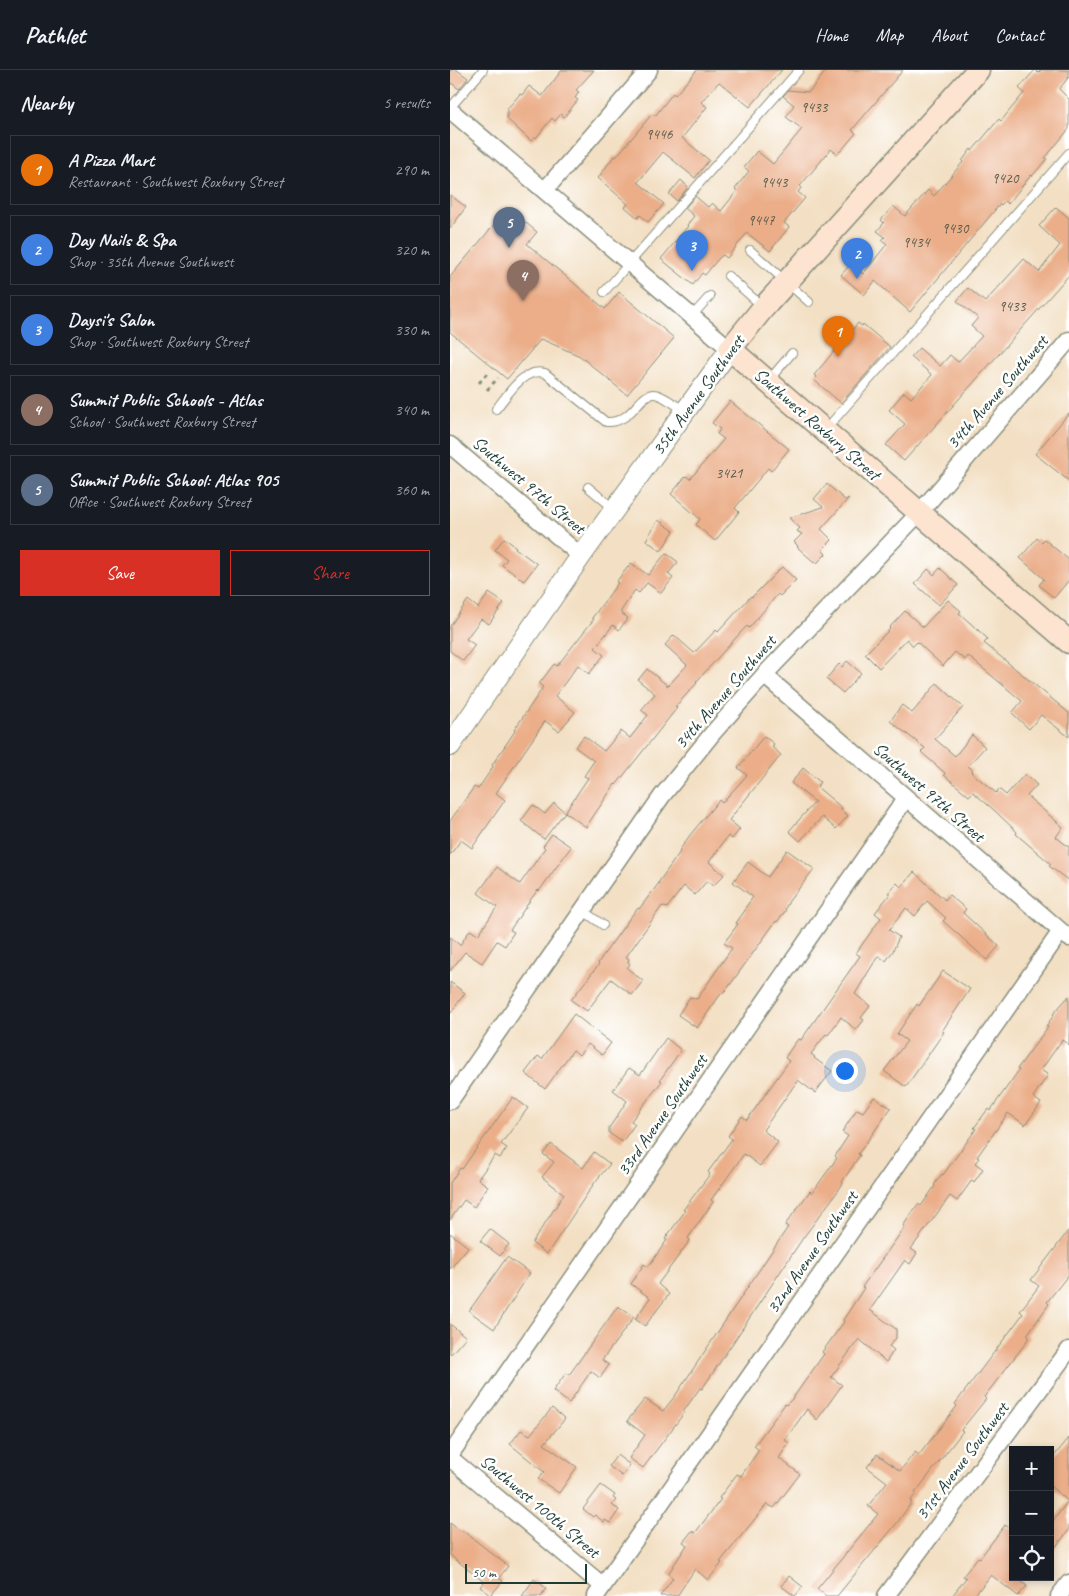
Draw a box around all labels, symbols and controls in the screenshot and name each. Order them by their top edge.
text: Pathlet [25,20,85,50]
text: Home [815,24,848,46]
text: Map [876,24,903,46]
text: About [931,24,967,46]
text: Contact [995,24,1044,46]
text: Nearby [20,90,73,116]
text: 5 results [383,93,430,113]
house number: 9433 [800,98,829,117]
house number: 9446 [645,125,674,144]
text: A Pizza Mart [68,148,154,172]
text: 1 [33,160,41,180]
text: 290 m [395,160,429,180]
house number: 9420 [991,169,1020,188]
text: Restaurant · Southwest Roxbury Street [68,172,283,192]
house number: 9443 [760,173,789,192]
pin: 5 [493,207,525,248]
house number: 9447 [747,211,776,230]
house number: 9430 [941,219,970,238]
text: Day Nails & Spa [68,228,176,252]
pin: 3 [676,230,708,271]
house number: 9434 [902,233,931,252]
pin: 2 [841,238,873,279]
text: 2 [33,240,41,260]
text: 320 m [395,240,429,260]
text: Shop · 35th Avenue Southwest [68,252,233,272]
pin: 4 [507,260,539,301]
house number: 9433 [998,297,1027,316]
text: Daysi's Salon [68,308,154,332]
pin: 1 [822,316,854,357]
text: 3 [33,320,41,340]
text: 330 m [395,320,429,340]
street label: 35th Avenue Southwest [647,329,750,459]
street label: 34th Avenue Southwest [942,329,1054,453]
text: Shop · Southwest Roxbury Street [68,332,248,352]
street label: Southwest Roxbury Street [749,363,887,487]
text: Summit Public Schools - Atlas [68,388,262,412]
text: 4 [33,400,41,420]
text: 340 m [395,400,429,420]
text: School · Southwest Roxbury Street [68,412,255,432]
street label: Southwest 97th Street [468,431,592,540]
house number: 3421 [715,464,744,483]
text: Summit Public School: Atlas 905 [68,468,279,492]
text: 5 [34,480,40,500]
text: 360 m [395,480,429,500]
text: Office · Southwest Roxbury Street [68,492,250,512]
button: Save [20,550,220,596]
button: Share [230,550,430,596]
street label: 34th Avenue Southwest [670,629,782,753]
street label: Southwest 97th Street [869,737,991,848]
street label: 33rd Avenue Southwest [612,1048,713,1180]
your location [832,1058,858,1084]
street label: 32nd Avenue Southwest [762,1185,864,1317]
street label: 31st Avenue Southwest [911,1396,1015,1524]
map controls [1009,1446,1054,1581]
button: + [1009,1446,1054,1491]
street label: Southwest 100th Street [476,1450,606,1564]
button: − [1009,1491,1054,1536]
button: locate [1009,1536,1054,1581]
scale bar [465,1561,588,1584]
text: 50 m [472,1564,496,1581]

